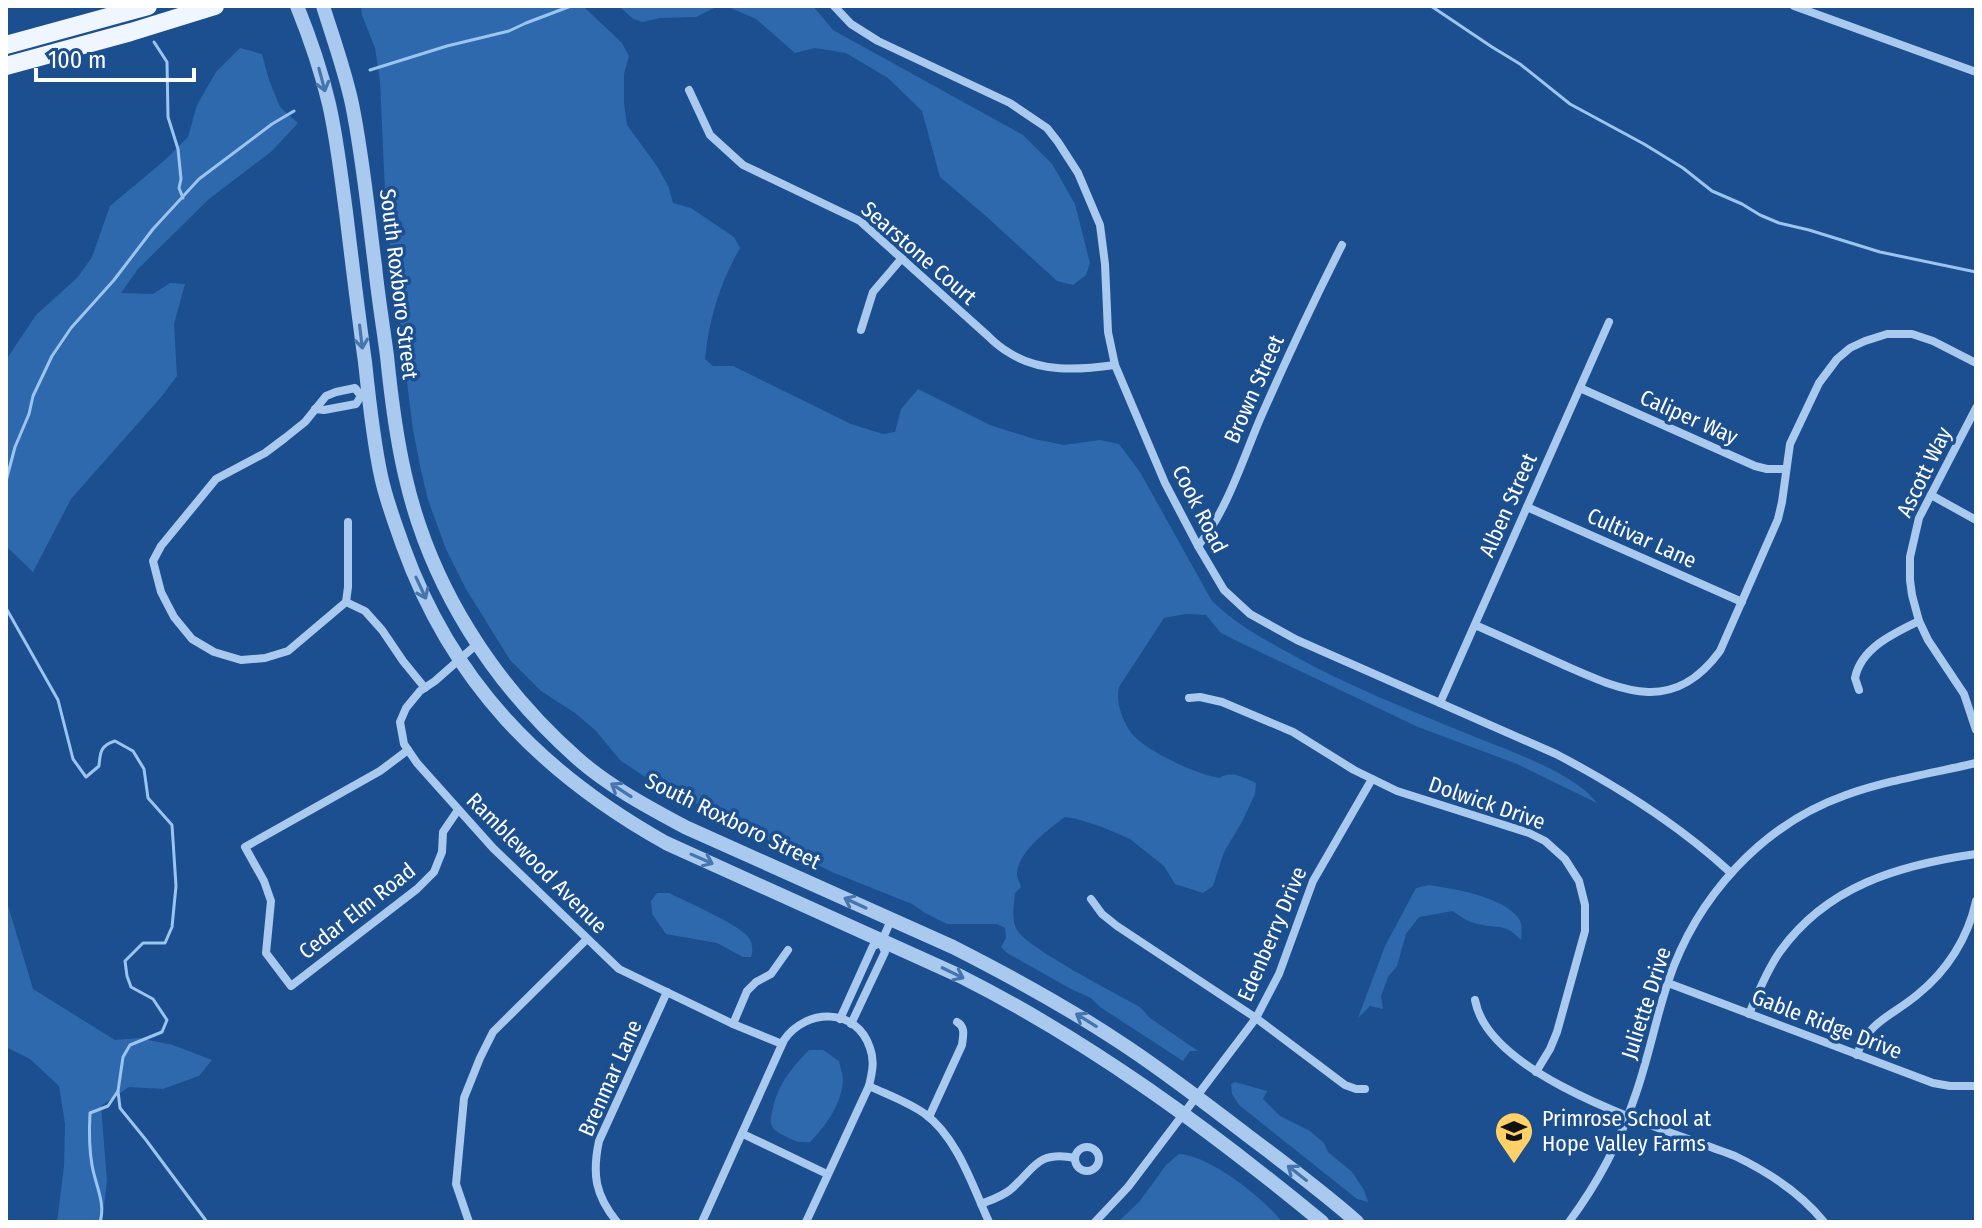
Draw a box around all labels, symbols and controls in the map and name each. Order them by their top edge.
scale bar [36,32,194,82]
text: 100 m [48,46,106,74]
one-way arrow [316,66,331,92]
street label: South Roxboro Street [374,187,424,382]
street label: Searstone Court [856,196,983,311]
one-way arrow [354,323,369,349]
street label: Brown Street [1218,330,1290,447]
street label: Caliper Way [1636,383,1742,451]
street label: Ascott Way [1891,422,1958,522]
street label: Alben Street [1473,448,1543,561]
street label: Cook Road [1166,461,1234,557]
street label: Cultivar Lane [1583,502,1701,574]
one-way arrow [414,576,429,600]
street label: South Roxboro Street [641,767,826,876]
street label: Dolwick Drive [1425,770,1549,836]
one-way arrow [610,781,633,797]
street label: Ramblewood Avenue [461,787,613,939]
one-way arrow [690,852,714,867]
street label: Cedar Elm Road [293,857,421,965]
street label: Edenberry Drive [1232,863,1312,1005]
one-way arrow [843,895,867,910]
street label: Juliette Drive [1615,943,1677,1063]
one-way arrow [941,966,965,981]
street label: Gable Ridge Drive [1748,983,1906,1065]
one-way arrow [1075,1012,1098,1028]
street label: Brenmar Lane [572,1015,648,1141]
place label: Primrose School at Hope Valley Farms [1542,1105,1712,1157]
school or university icon: Primrose School at Hope Valley Farms [1493,1110,1535,1165]
one-way arrow [1287,1164,1308,1181]

